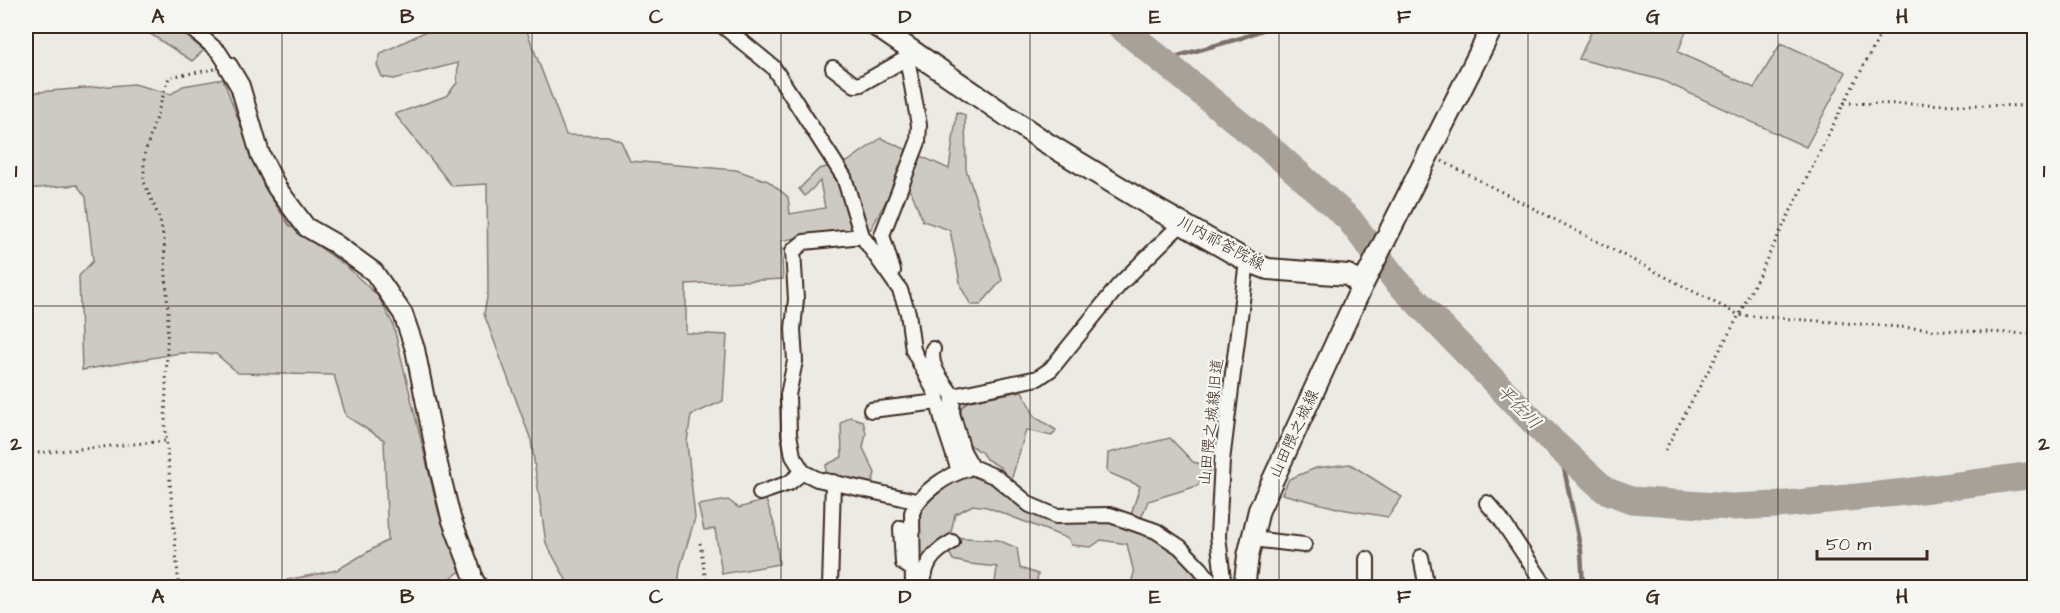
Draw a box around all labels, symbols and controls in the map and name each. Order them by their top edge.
text: A [152,3,165,31]
text: B [400,3,415,31]
text: C [649,3,664,31]
text: D [899,3,912,31]
text: E [1149,3,1161,31]
text: F [1397,3,1412,31]
text: G [1646,3,1660,31]
text: H [1896,3,1908,31]
text: 1 [15,157,18,185]
text: 1 [2043,157,2046,185]
street label: 川内祁答院線 [1173,211,1269,275]
street label: 山田隈之城線旧道 [1193,357,1229,487]
water label: 平佐川 [1491,379,1547,435]
street label: 山田隈之城線 [1264,386,1324,482]
text: 2 [9,430,22,458]
text: 2 [2037,430,2050,458]
scale bar [1817,523,1926,561]
text: 50 m [1826,532,1871,557]
text: A [152,583,165,611]
text: B [400,583,415,611]
text: C [649,583,664,611]
text: D [899,583,912,611]
text: E [1149,583,1161,611]
text: F [1397,583,1412,611]
text: G [1646,583,1660,611]
text: H [1896,583,1908,611]

